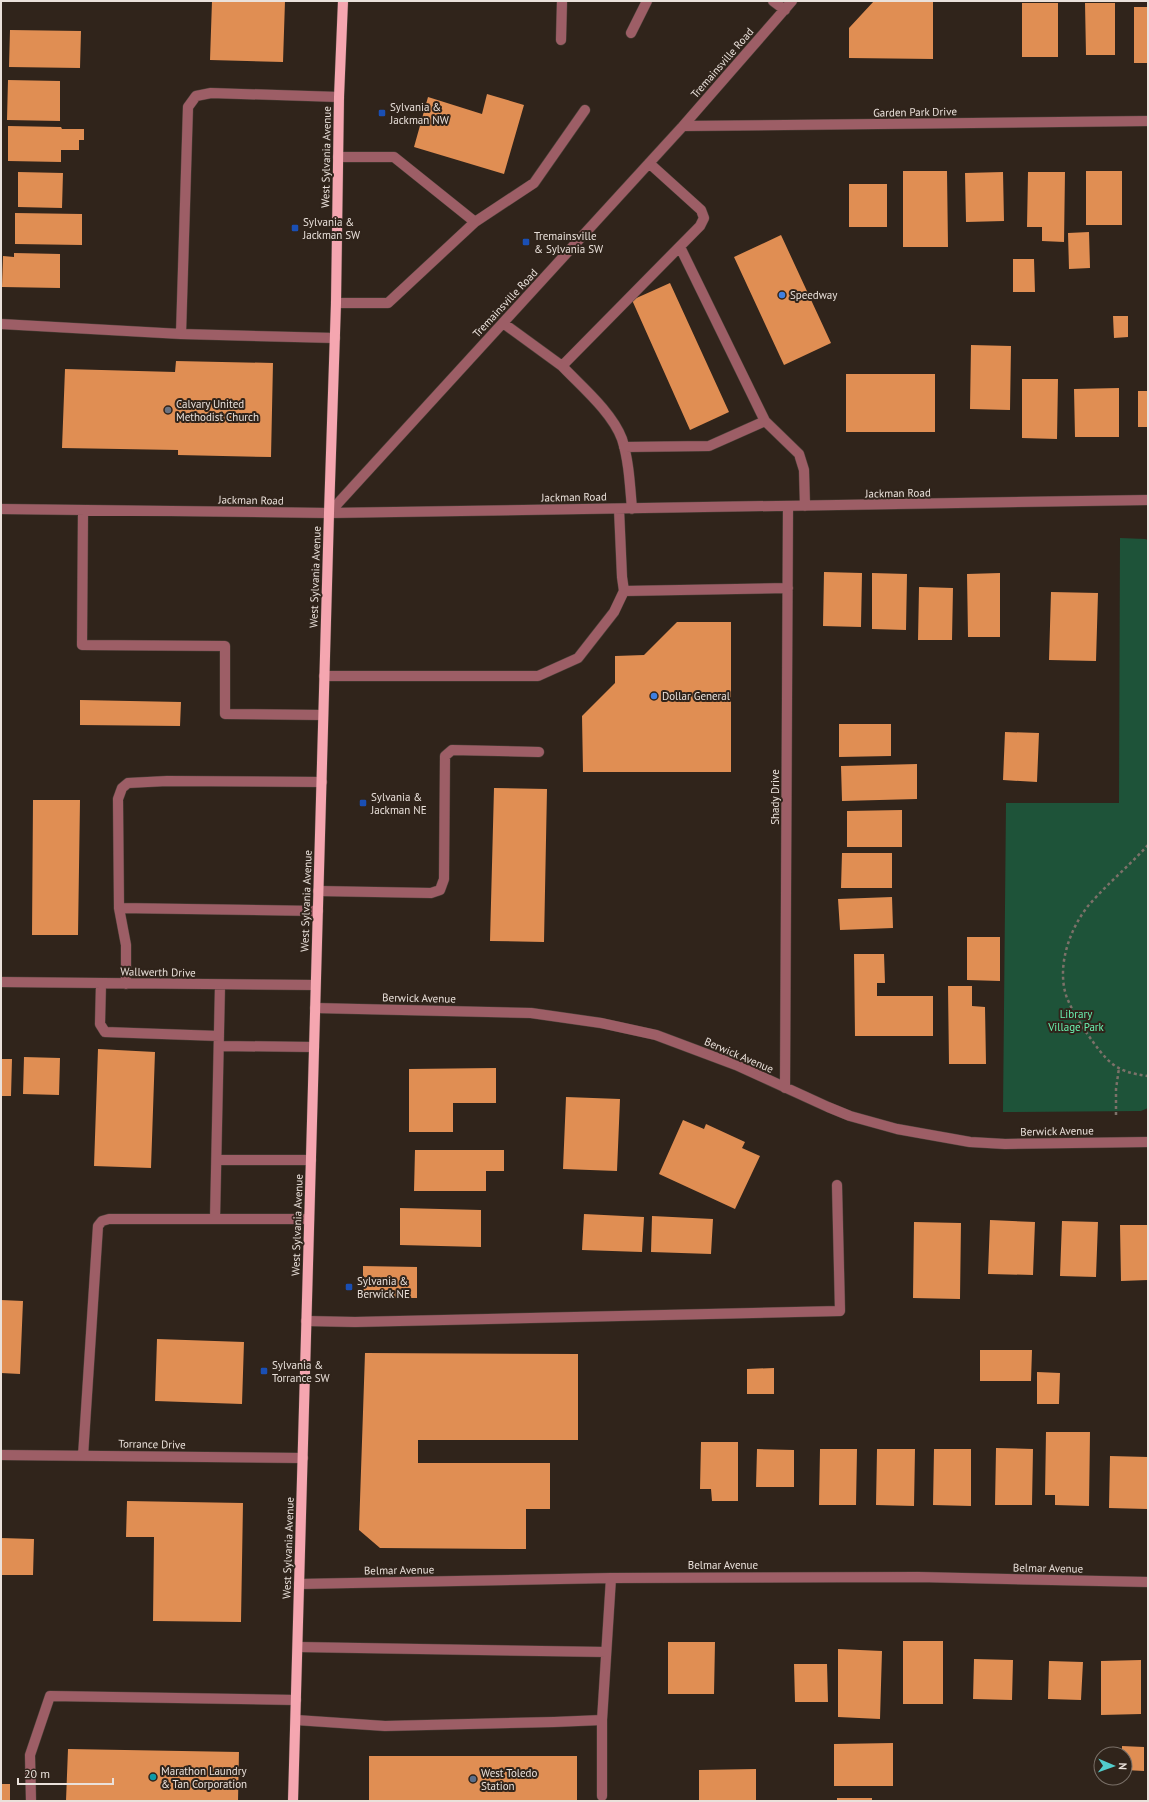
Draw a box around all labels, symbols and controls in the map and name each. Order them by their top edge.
street label: Tremainsville Road [688,25,756,101]
place label: Sylvania & Jackman NW [389,100,450,127]
street label: Garden Park Drive [873,104,957,120]
street label: West Sylvania Avenue [318,106,334,208]
marker: Sylvania & Jackman NW [377,108,387,118]
place label: Sylvania & Jackman SW [302,215,361,242]
marker: Sylvania & Jackman SW [290,223,300,233]
place label: Tremainsville & Sylvania SW [534,229,604,256]
marker: Tremainsville & Sylvania SW [521,237,531,247]
street label: Tremainsville Road [470,266,540,340]
place label: Speedway [790,288,838,302]
marker: Speedway [777,290,787,300]
place label: Calvary United Methodist Church [176,397,259,424]
marker: Calvary United Methodist Church [163,405,173,415]
street label: Jackman Road [864,485,931,501]
street label: Jackman Road [540,489,607,505]
street label: Jackman Road [217,492,284,508]
street label: West Sylvania Avenue [306,525,324,628]
place label: Dollar General [662,689,731,703]
marker: Dollar General [649,691,659,701]
street label: Shady Drive [768,769,782,825]
place label: Sylvania & Jackman NE [370,790,427,817]
marker: Sylvania & Jackman NE [358,798,368,808]
street label: West Sylvania Avenue [297,849,315,952]
street label: Wallwerth Drive [120,964,196,980]
street label: Berwick Avenue [382,990,456,1006]
park label: Library Village Park [1047,1007,1105,1034]
street label: Berwick Avenue [702,1034,776,1076]
street label: Berwick Avenue [1020,1123,1094,1139]
street label: West Sylvania Avenue [288,1173,306,1276]
place label: Sylvania & Berwick NE [357,1274,410,1301]
marker: Sylvania & Berwick NE [344,1282,354,1292]
place label: Sylvania & Torrance SW [272,1358,331,1385]
marker: Sylvania & Torrance SW [259,1366,269,1376]
street label: Torrance Drive [118,1436,186,1452]
street label: West Sylvania Avenue [279,1496,297,1599]
street label: Belmar Avenue [688,1558,759,1572]
street label: Belmar Avenue [1013,1560,1084,1576]
street label: Belmar Avenue [364,1562,435,1578]
north arrow [1093,1746,1133,1786]
scale bar [18,1760,113,1786]
text: N [1116,1762,1130,1770]
place label: Marathon Laundry & Tan Corporation [161,1764,247,1791]
text: 20 m [24,1766,50,1781]
place label: West Toledo Station [481,1766,538,1793]
marker: Marathon Laundry & Tan Corporation [148,1772,158,1782]
marker: West Toledo Station [468,1774,478,1784]

